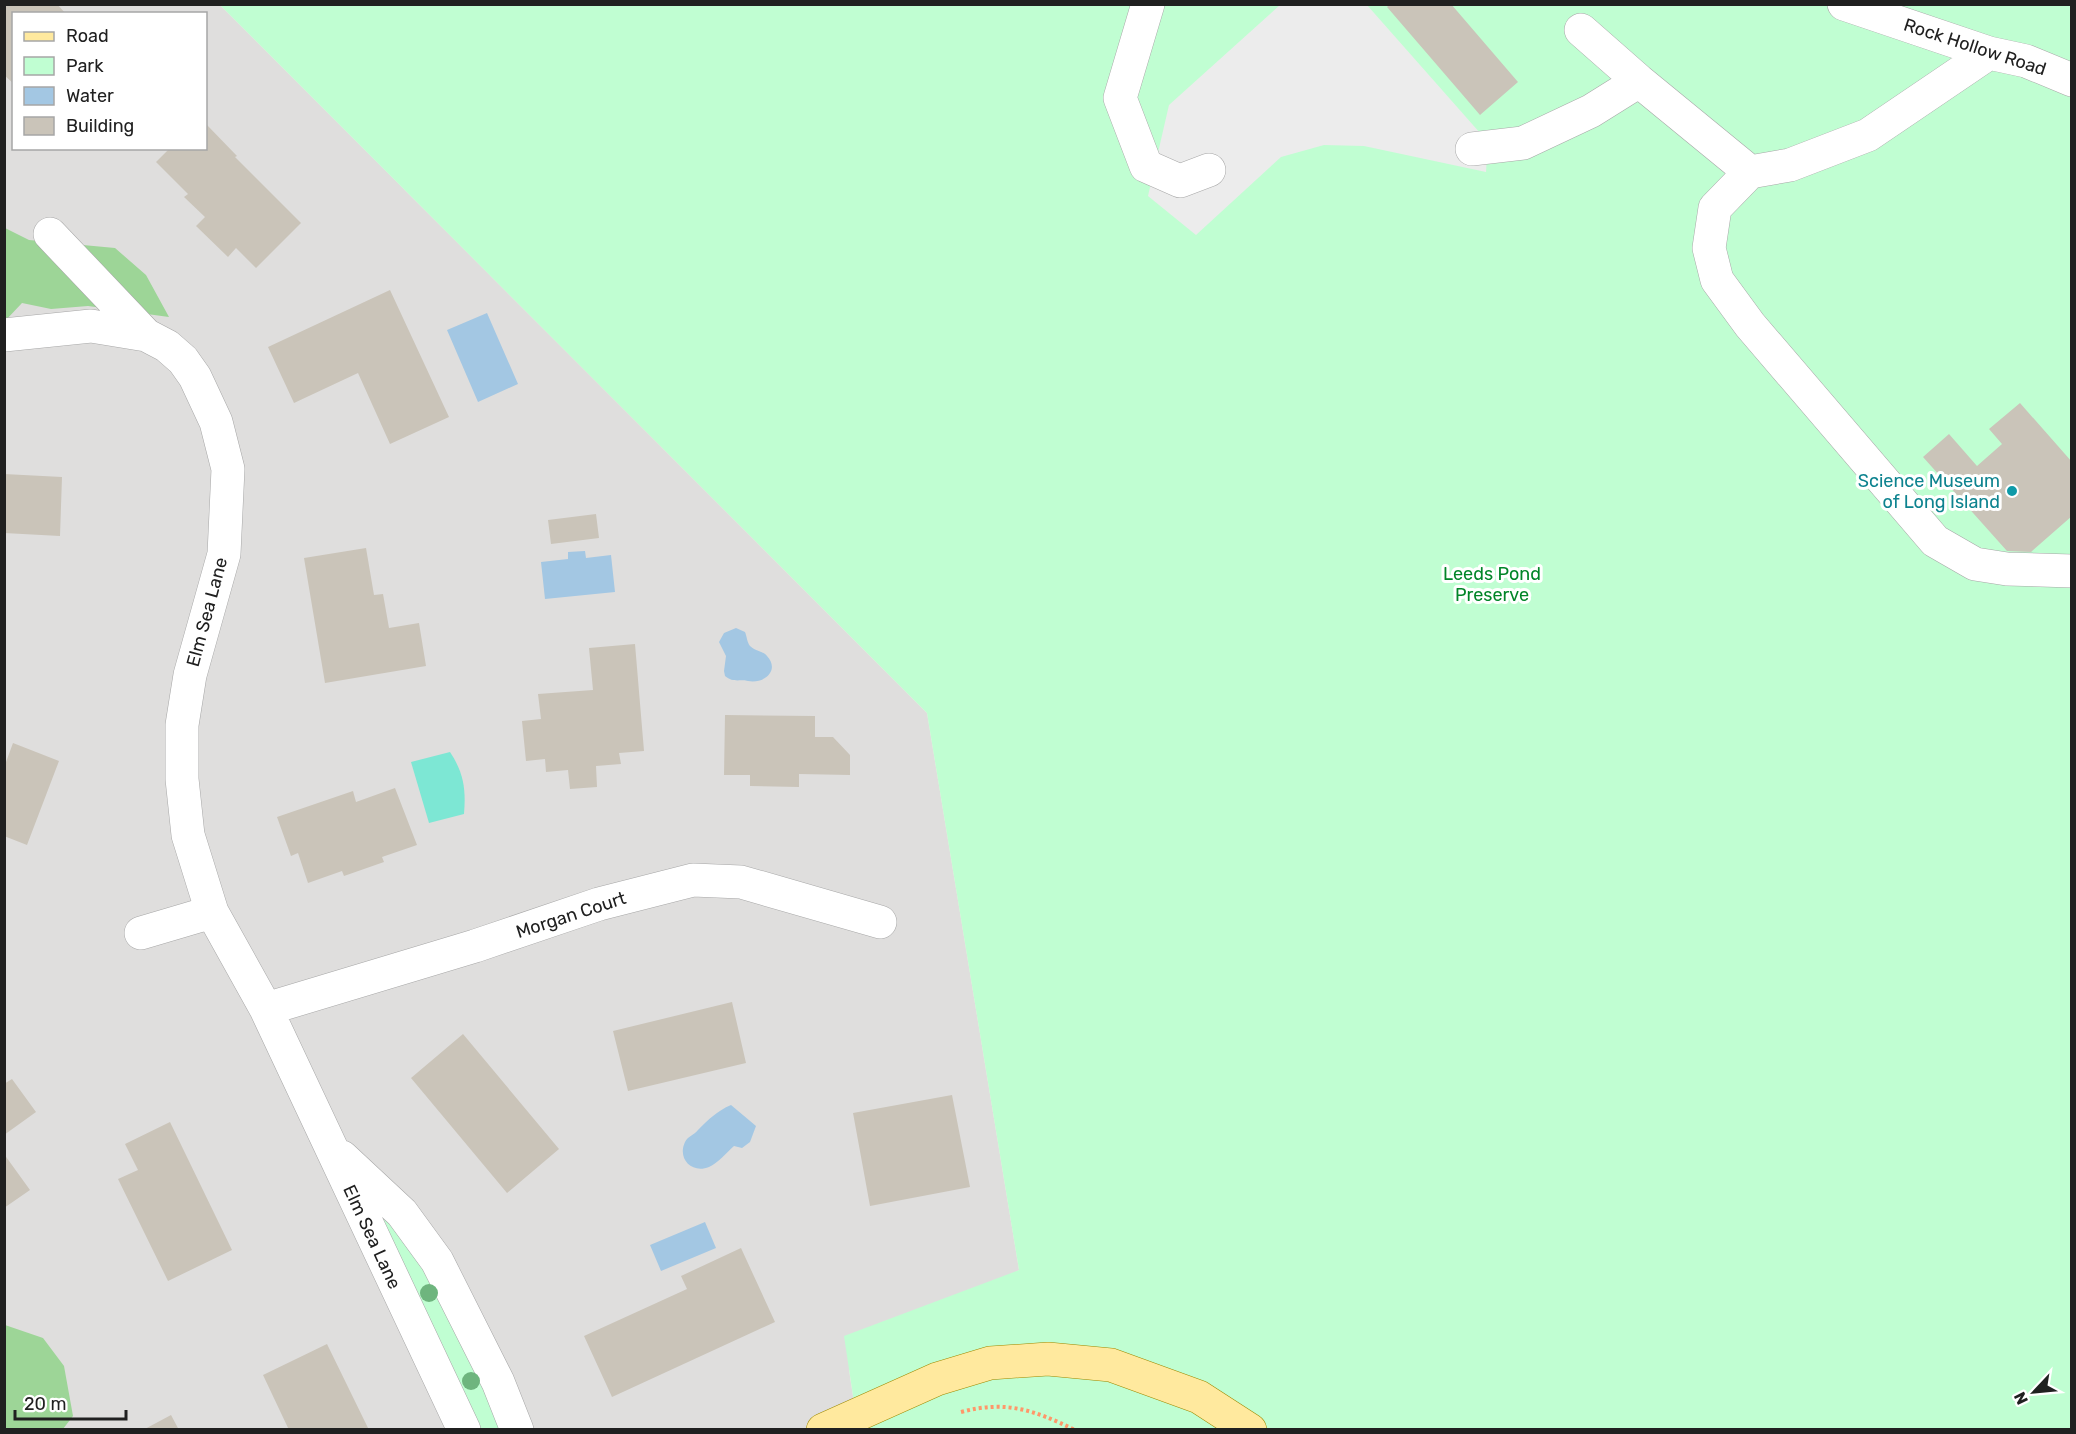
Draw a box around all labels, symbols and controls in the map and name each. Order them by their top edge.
legend [12,12,207,150]
street label: Rock Hollow Road [1901,14,2049,80]
text: Road [66,25,109,47]
text: Park [66,55,104,77]
text: Water [66,85,114,107]
text: Building [66,115,134,137]
place label: Science Museum of Long Island [1858,470,2000,513]
marker: Science Museum of Long Island [2005,484,2019,498]
street label: Elm Sea Lane [182,555,232,669]
park label: Leeds Pond Preserve [1443,563,1541,606]
street label: Morgan Court [513,887,629,943]
street label: Elm Sea Lane [338,1181,406,1293]
north arrow [2004,1362,2064,1422]
scale bar [15,1383,126,1421]
text: N [2010,1389,2032,1408]
text: 20 m [24,1393,66,1415]

